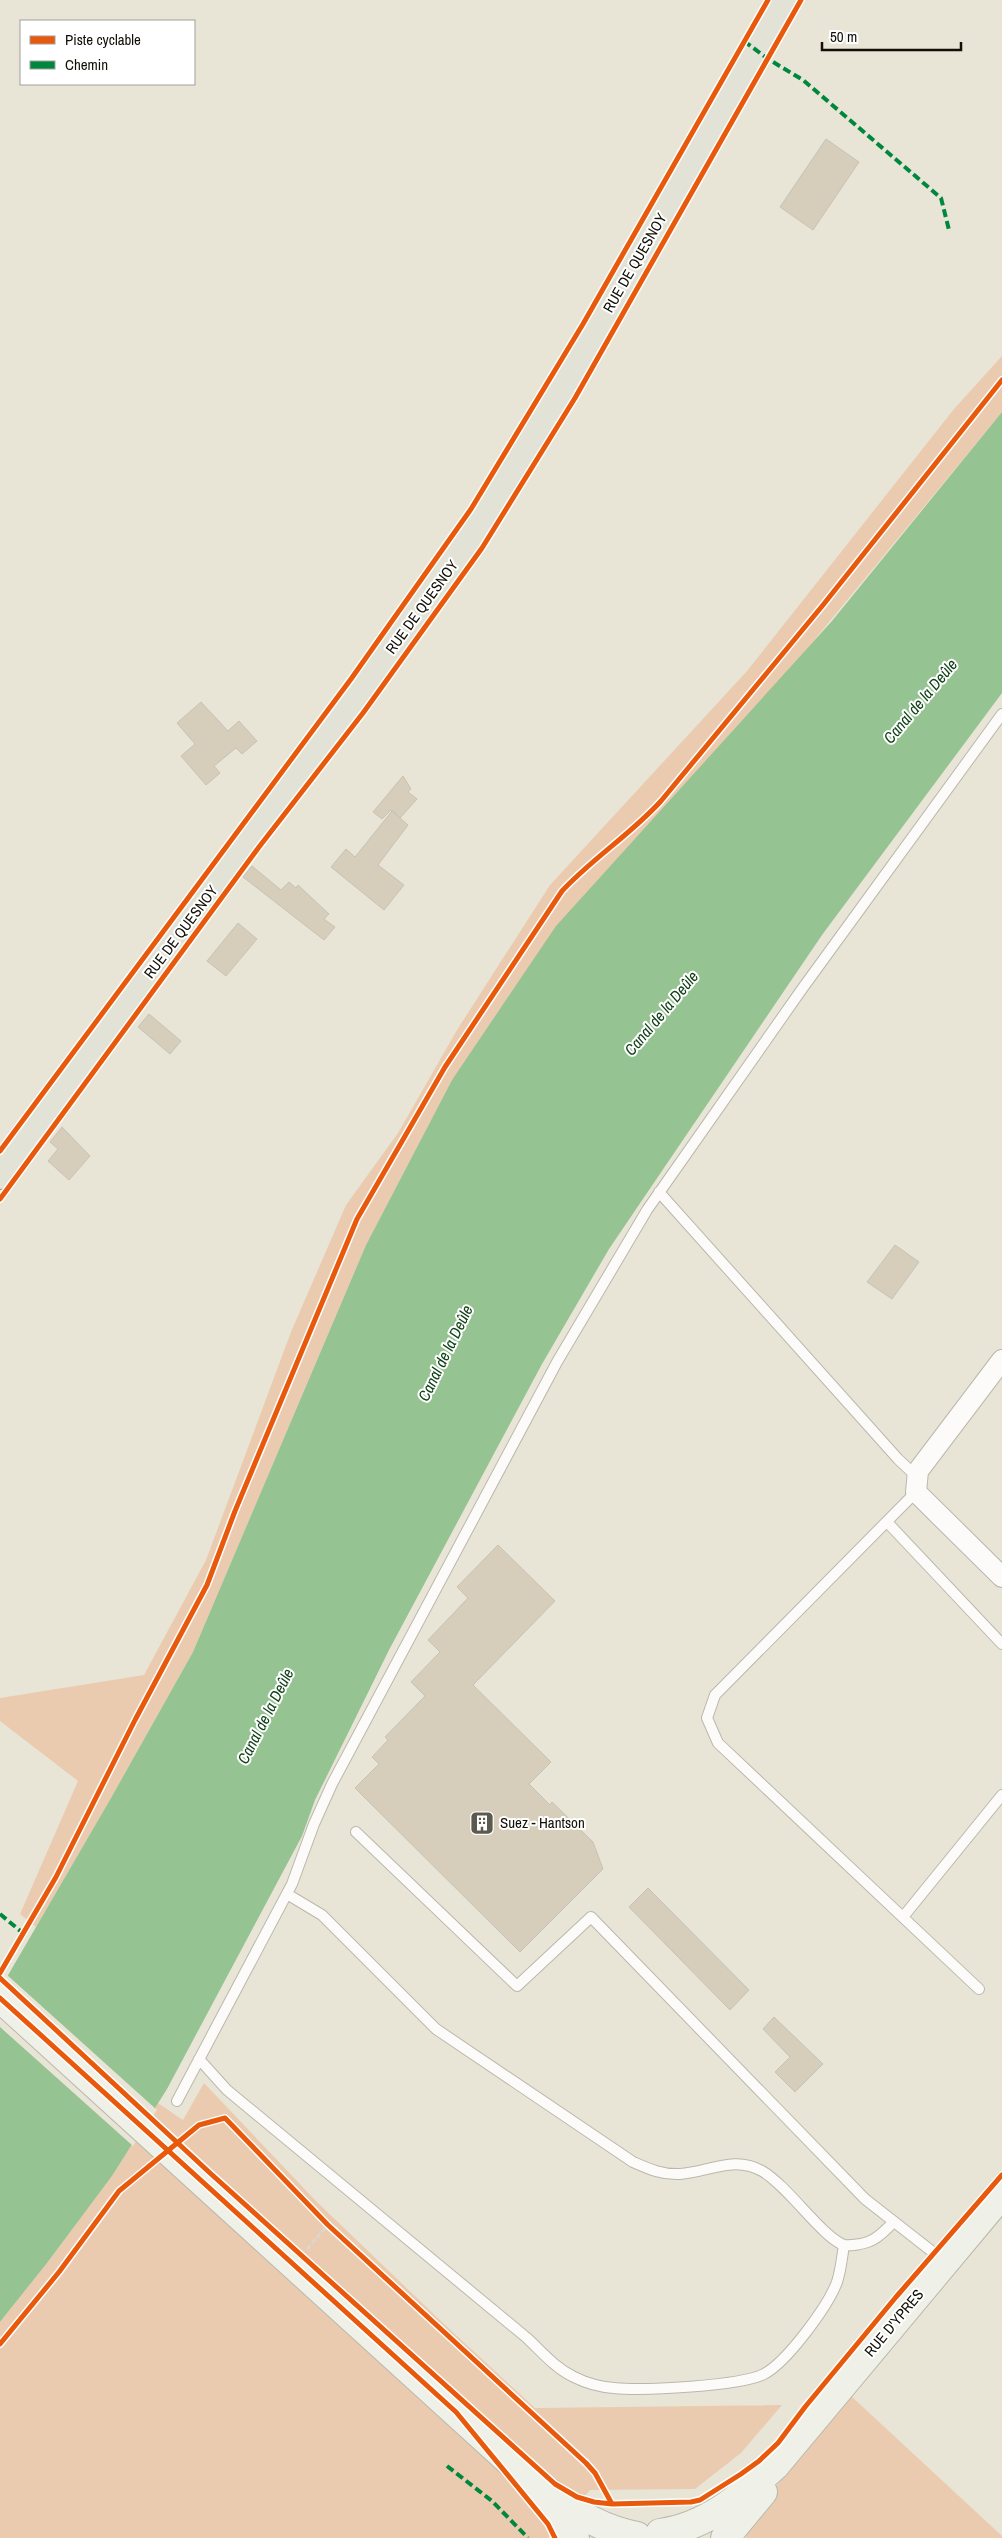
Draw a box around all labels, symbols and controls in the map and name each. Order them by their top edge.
legend [20,20,195,85]
scale bar [822,20,961,52]
text: 50 m [830,26,857,47]
text: Piste cyclable [65,29,141,50]
text: Chemin [65,54,108,75]
street label: RUE DE QUESNOY [598,209,672,316]
street label: RUE DE QUESNOY [380,555,463,658]
water label: Canal de la Deûle [878,654,962,748]
street label: RUE DE QUESNOY [139,880,223,983]
water label: Canal de la Deûle [619,966,703,1060]
water label: Canal de la Deûle [412,1301,478,1405]
water label: Canal de la Deûle [232,1665,298,1767]
building icon: Suez - Hantson [469,1810,495,1836]
place label: Suez - Hantson [500,1812,585,1833]
street label: RUE D'YPRES [859,2284,928,2361]

